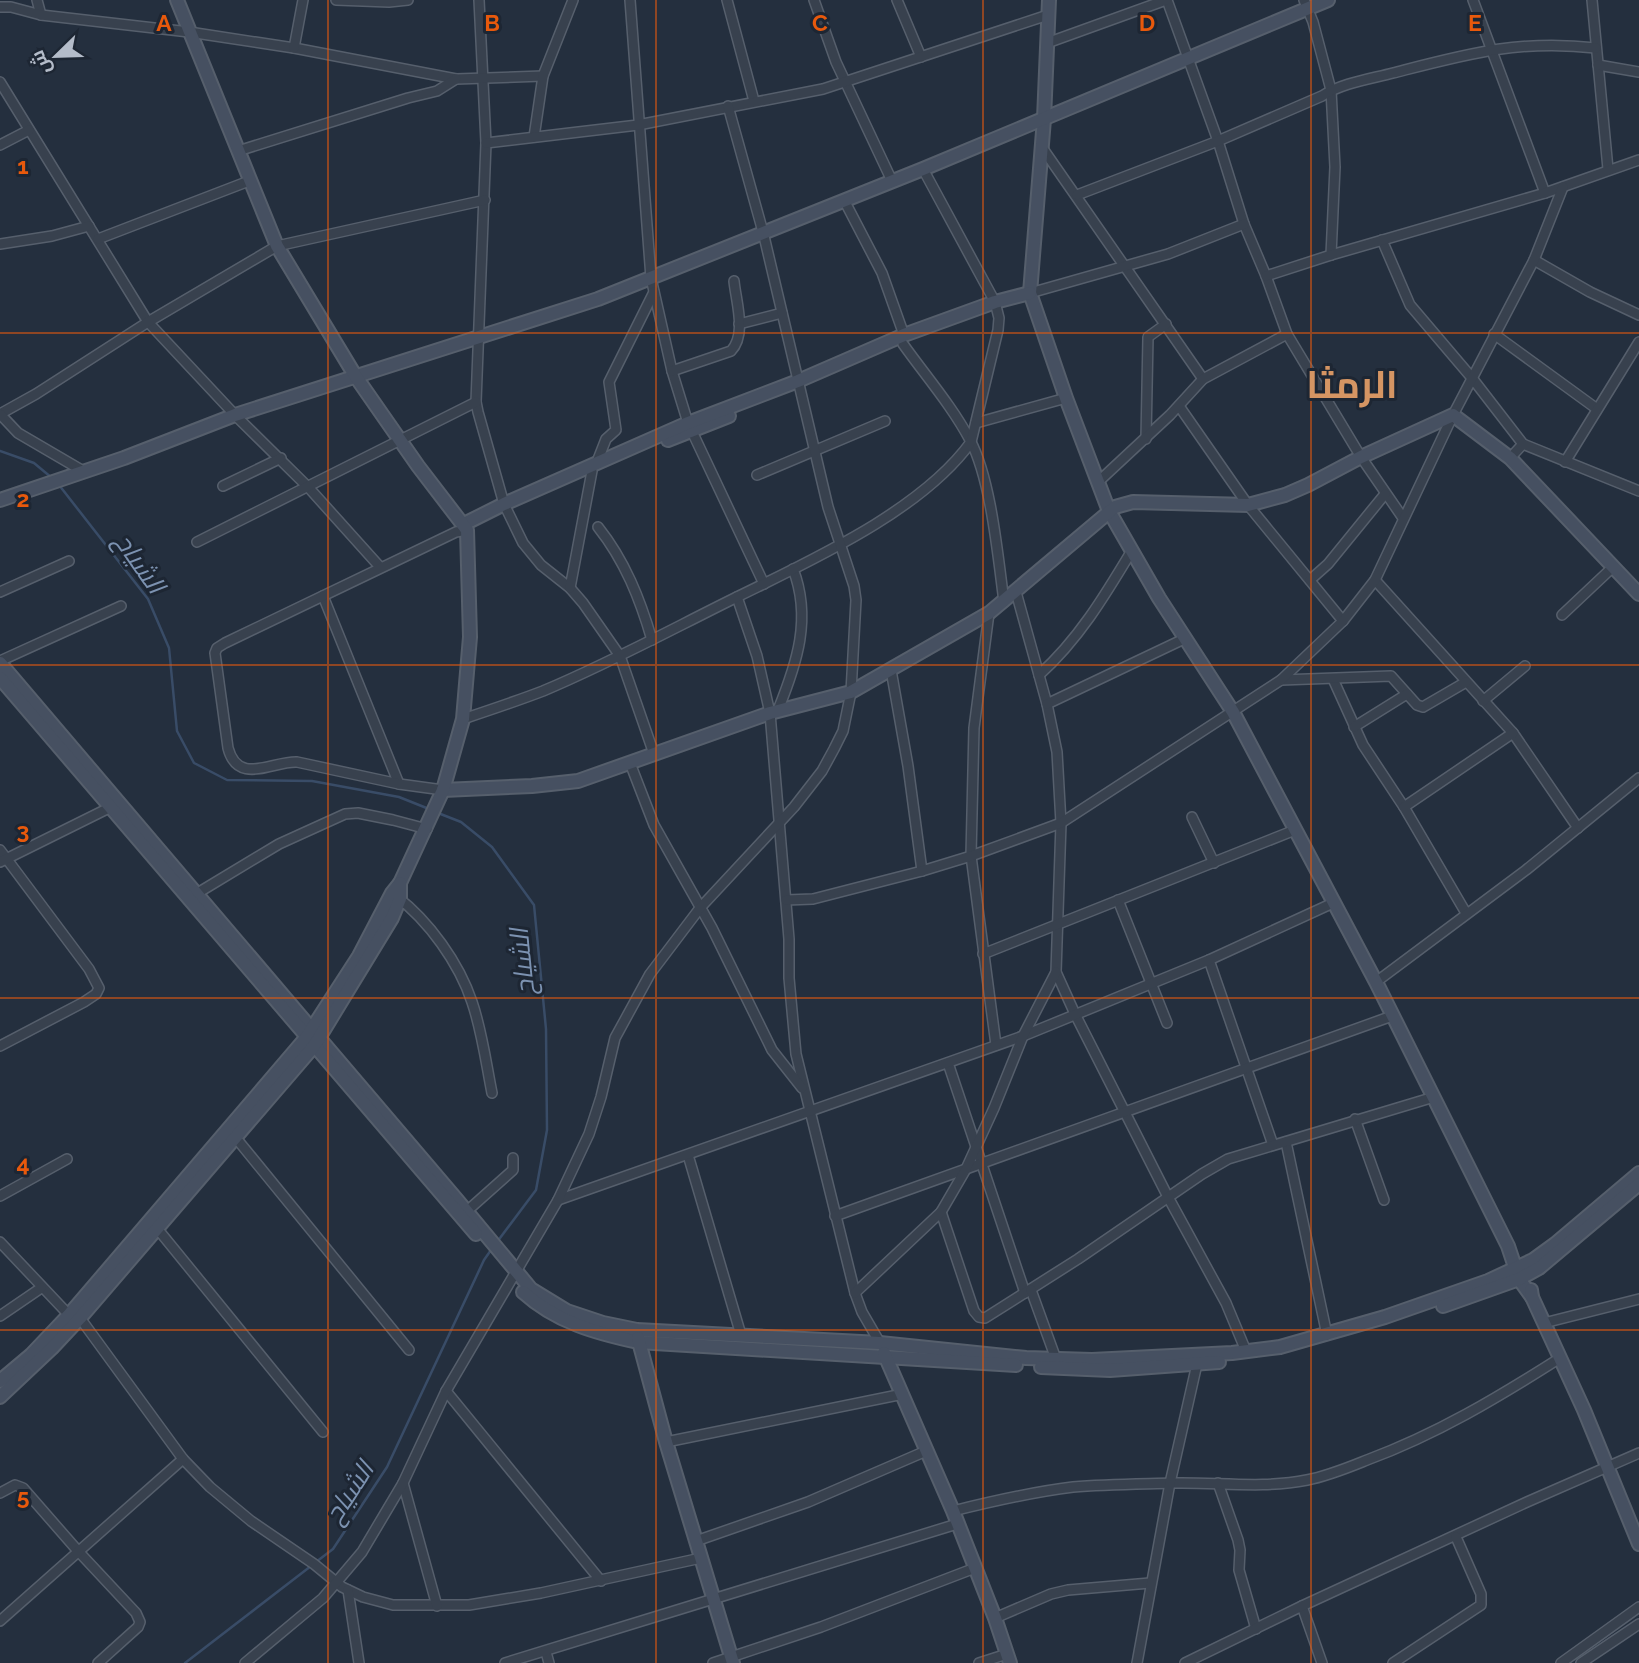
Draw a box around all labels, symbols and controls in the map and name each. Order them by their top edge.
text: A [156,9,172,36]
text: B [484,9,500,36]
text: C [812,9,828,36]
text: D [1139,9,1155,36]
text: E [1468,9,1482,36]
north arrow [21,21,91,91]
text: ش [25,47,56,78]
text: 1 [17,152,29,179]
district label: الرمثا [1306,362,1398,408]
text: 2 [17,485,29,512]
water label: الشياح [105,526,173,603]
text: 3 [17,817,29,844]
water label: الشياح [503,924,544,998]
text: 4 [16,1150,30,1177]
water label: الشياح [318,1453,384,1531]
text: 5 [17,1483,30,1510]

